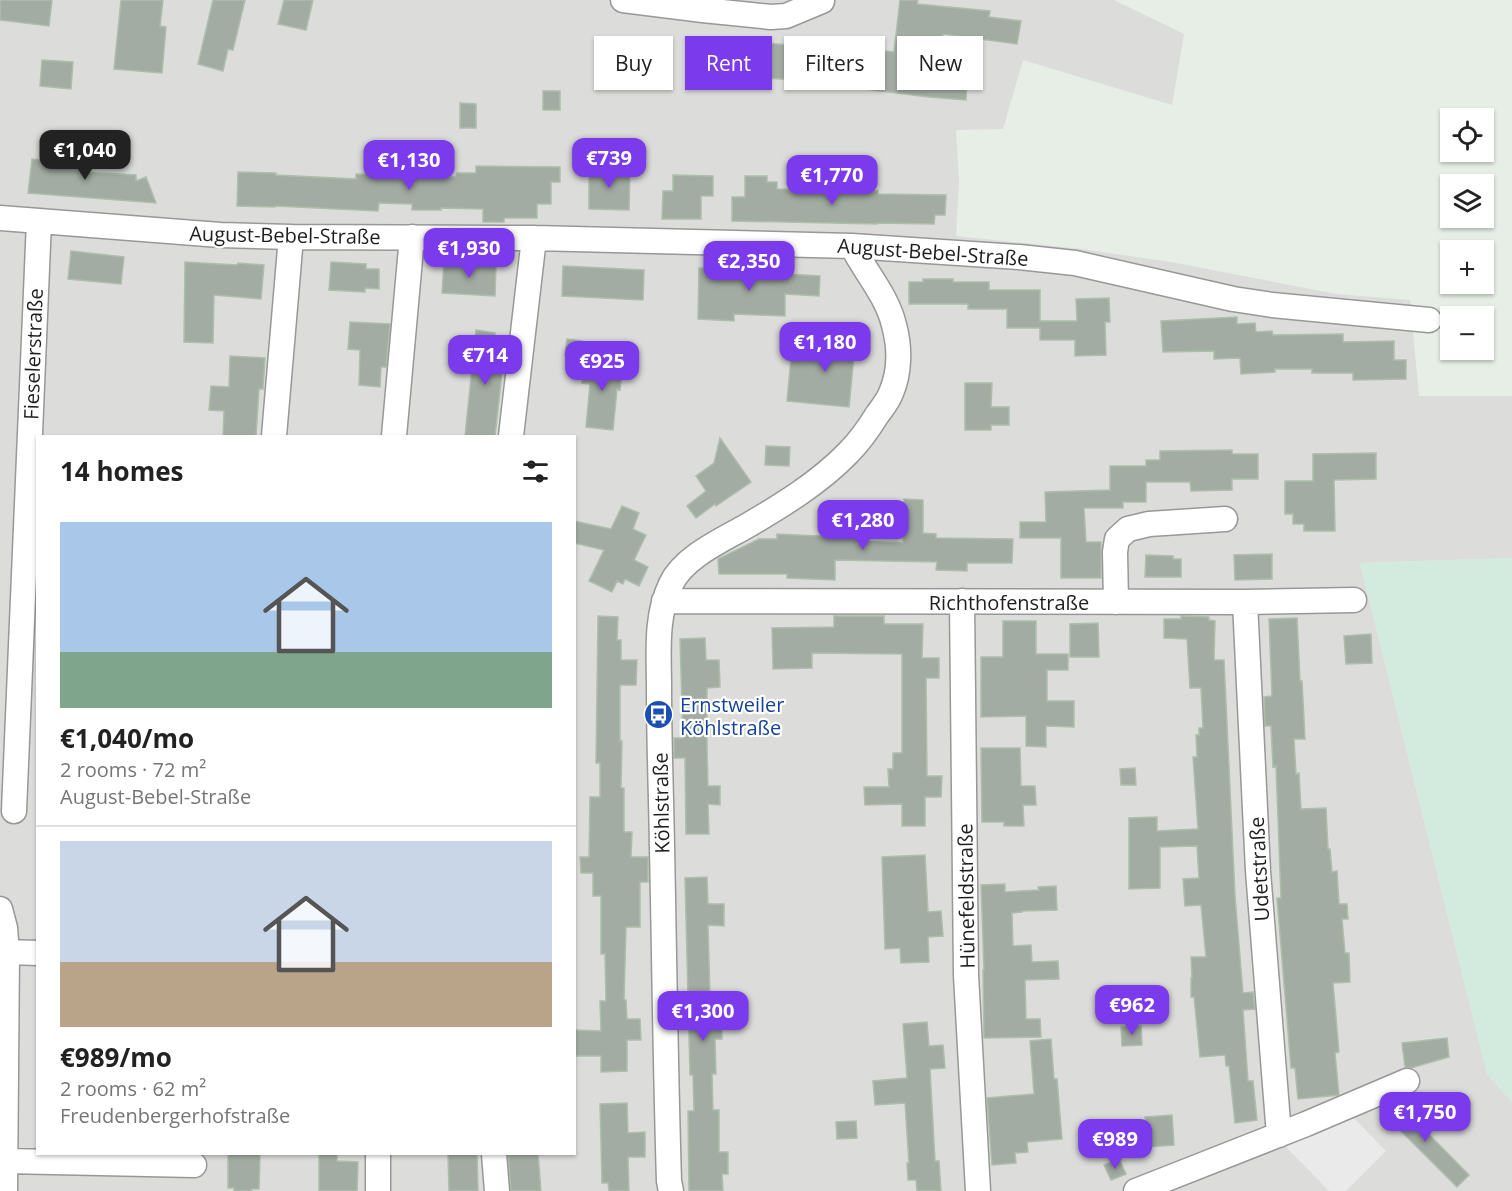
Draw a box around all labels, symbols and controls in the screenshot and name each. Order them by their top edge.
chip: Buy [594,36,673,90]
chip: Rent [685,36,772,90]
chip: Filters [784,36,885,90]
chip: New [897,36,983,90]
map controls [1440,108,1494,360]
button: locate [1440,108,1494,162]
pin: €1,040 [36,130,134,181]
text: €1,040 [54,136,116,163]
pin: €739 [573,138,645,189]
pin: €1,130 [360,140,458,191]
text: €739 [586,144,632,171]
text: €1,130 [378,146,440,173]
pin: €1,770 [783,155,881,206]
text: €1,770 [801,161,863,188]
button: layers [1440,174,1494,228]
street label: August-Bebel-Straße [189,220,381,250]
pin: €1,930 [420,228,518,279]
street label: August-Bebel-Straße [837,232,1029,272]
text: €1,930 [438,234,500,261]
button: + [1440,240,1494,294]
pin: €2,350 [700,241,798,292]
text: €2,350 [718,247,780,274]
street label: Fieselerstraße [17,288,49,420]
button: − [1440,306,1494,360]
pin: €1,180 [776,322,874,373]
text: €1,180 [794,328,856,355]
pin: €714 [449,335,521,386]
text: €714 [462,341,508,368]
pin: €925 [566,341,638,392]
text: €925 [579,347,625,374]
text: 14 homes [60,453,184,489]
icon: filters [519,455,552,488]
pin: €1,280 [814,500,912,551]
text: €1,280 [832,506,894,533]
icon: home [252,561,360,669]
street label: Richthofenstraße [929,589,1089,616]
place label: Ernstweiler Köhlstraße [680,691,784,741]
bus stop icon: Ernstweiler Köhlstraße [643,699,675,731]
text: €1,040/mo [60,720,194,756]
street label: Köhlstraße [647,752,675,854]
text: 2 rooms · 72 m² [60,756,206,783]
text: August-Bebel-Straße [60,783,251,810]
street label: Udetstraße [1243,816,1275,922]
street label: Hünefeldstraße [951,823,981,969]
icon: home [252,880,360,988]
pin: €962 [1096,985,1168,1036]
pin: €1,300 [654,991,752,1042]
text: €962 [1109,991,1155,1018]
text: €1,300 [672,997,734,1024]
text: €989/mo [60,1039,172,1075]
text: 2 rooms · 62 m² [60,1075,206,1102]
pin: €1,750 [1376,1092,1474,1143]
text: €1,750 [1394,1098,1456,1125]
text: Freudenbergerhofstraße [60,1102,290,1129]
pin: €989 [1079,1119,1151,1170]
text: €989 [1092,1125,1138,1152]

